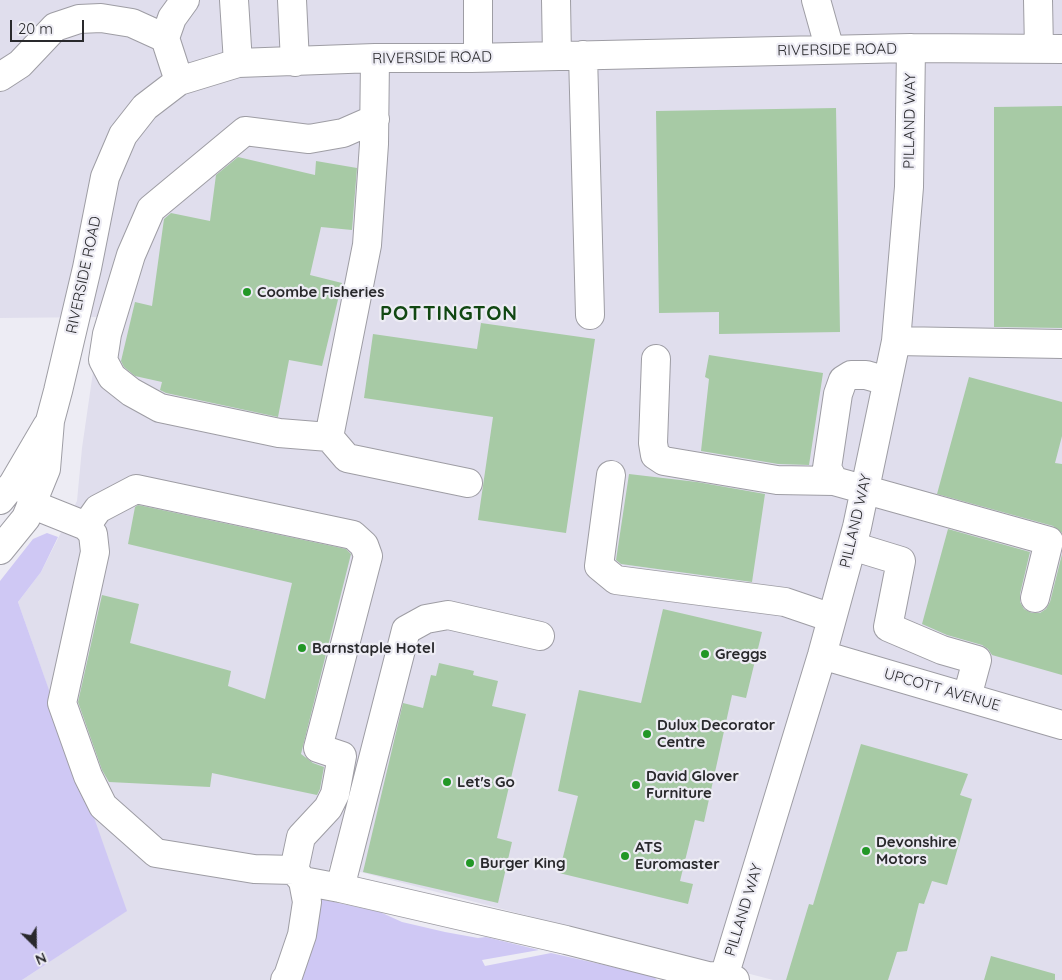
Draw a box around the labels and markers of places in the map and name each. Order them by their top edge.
place label: Coombe Fisheries [257,283,384,301]
marker: Coombe Fisheries [241,286,253,298]
place label: Barnstaple Hotel [312,639,435,657]
marker: Barnstaple Hotel [296,642,308,654]
place label: Greggs [715,645,767,663]
marker: Greggs [699,648,711,660]
place label: Dulux Decorator Centre [657,716,775,751]
marker: Dulux Decorator Centre [641,728,653,740]
place label: David Glover Furniture [646,767,739,802]
place label: Let's Go [457,773,515,791]
marker: Let's Go [441,776,453,788]
marker: David Glover Furniture [630,779,642,791]
place label: Devonshire Motors [876,833,957,868]
place label: ATS Euromaster [635,838,720,873]
marker: Devonshire Motors [860,845,872,857]
marker: ATS Euromaster [619,850,631,862]
place label: Burger King [480,854,566,872]
marker: Burger King [464,857,476,869]

